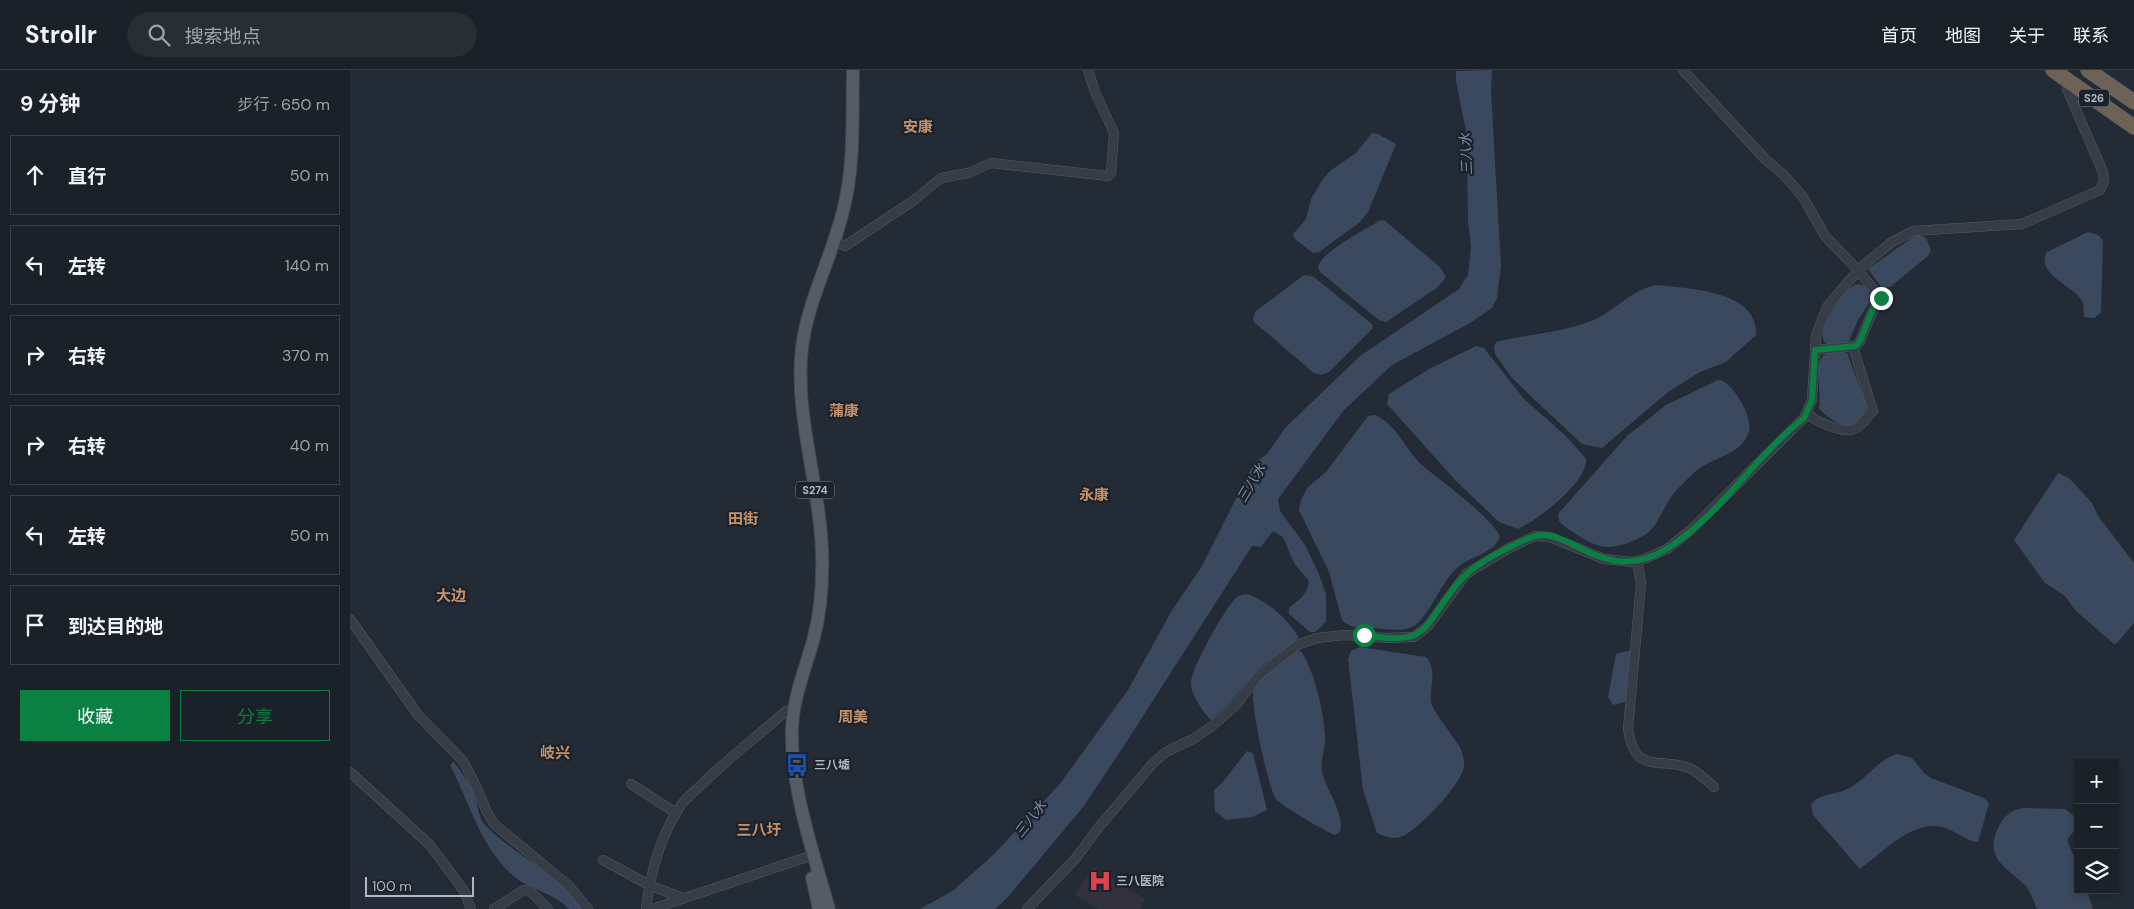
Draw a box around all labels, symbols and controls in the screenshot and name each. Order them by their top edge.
search box [127,12,477,57]
text: Strollr [25,19,97,50]
icon: search [145,21,173,49]
text: 搜索地点 [185,24,261,49]
text: 首页 [1881,24,1917,48]
text: 地图 [1945,24,1981,48]
text: 关于 [2009,24,2045,48]
text: 联系 [2073,24,2109,48]
road number: S26 [2079,89,2109,106]
text: 9 分钟 [20,90,80,118]
text: 步行 · 650 m [237,94,330,115]
district label: 安康 [903,117,933,137]
water label: 三八水 [1456,132,1476,175]
icon: ahead [21,161,49,189]
text: 直行 [68,164,106,189]
text: 50 m [290,165,329,186]
icon: left [21,251,49,279]
text: 左转 [68,254,106,279]
text: 140 m [285,255,329,276]
route end [1870,287,1893,310]
icon: right [21,341,49,369]
text: 右转 [68,344,106,369]
text: 370 m [282,345,329,366]
district label: 蒲康 [829,401,859,421]
icon: right [21,431,49,459]
text: 右转 [68,434,106,459]
text: 40 m [290,435,329,456]
water label: 三八水 [1232,460,1270,506]
road number: S274 [796,482,834,498]
district label: 永康 [1079,485,1109,505]
district label: 田街 [728,509,758,529]
icon: left [21,521,49,549]
text: 左转 [68,524,106,549]
text: 50 m [290,525,329,546]
district label: 大边 [436,586,466,606]
icon: arrive [21,611,49,639]
text: 到达目的地 [68,614,163,639]
route start [1353,624,1376,647]
button: 收藏 [20,690,170,741]
button: 分享 [180,690,330,741]
district label: 周美 [838,707,868,727]
district label: 岐兴 [540,743,570,763]
bus stop icon: 三八墟 [784,752,810,778]
place label: 三八墟 [814,757,850,773]
map controls [2074,759,2119,894]
button: + [2074,759,2119,804]
water label: 三八水 [1010,796,1051,841]
button: − [2074,804,2119,849]
district label: 三八圩 [736,820,782,840]
button: layers [2074,849,2119,894]
hospital icon: 三八医院 [1087,868,1113,894]
place label: 三八医院 [1116,873,1164,889]
scale bar [365,874,474,897]
text: 100 m [372,877,412,895]

